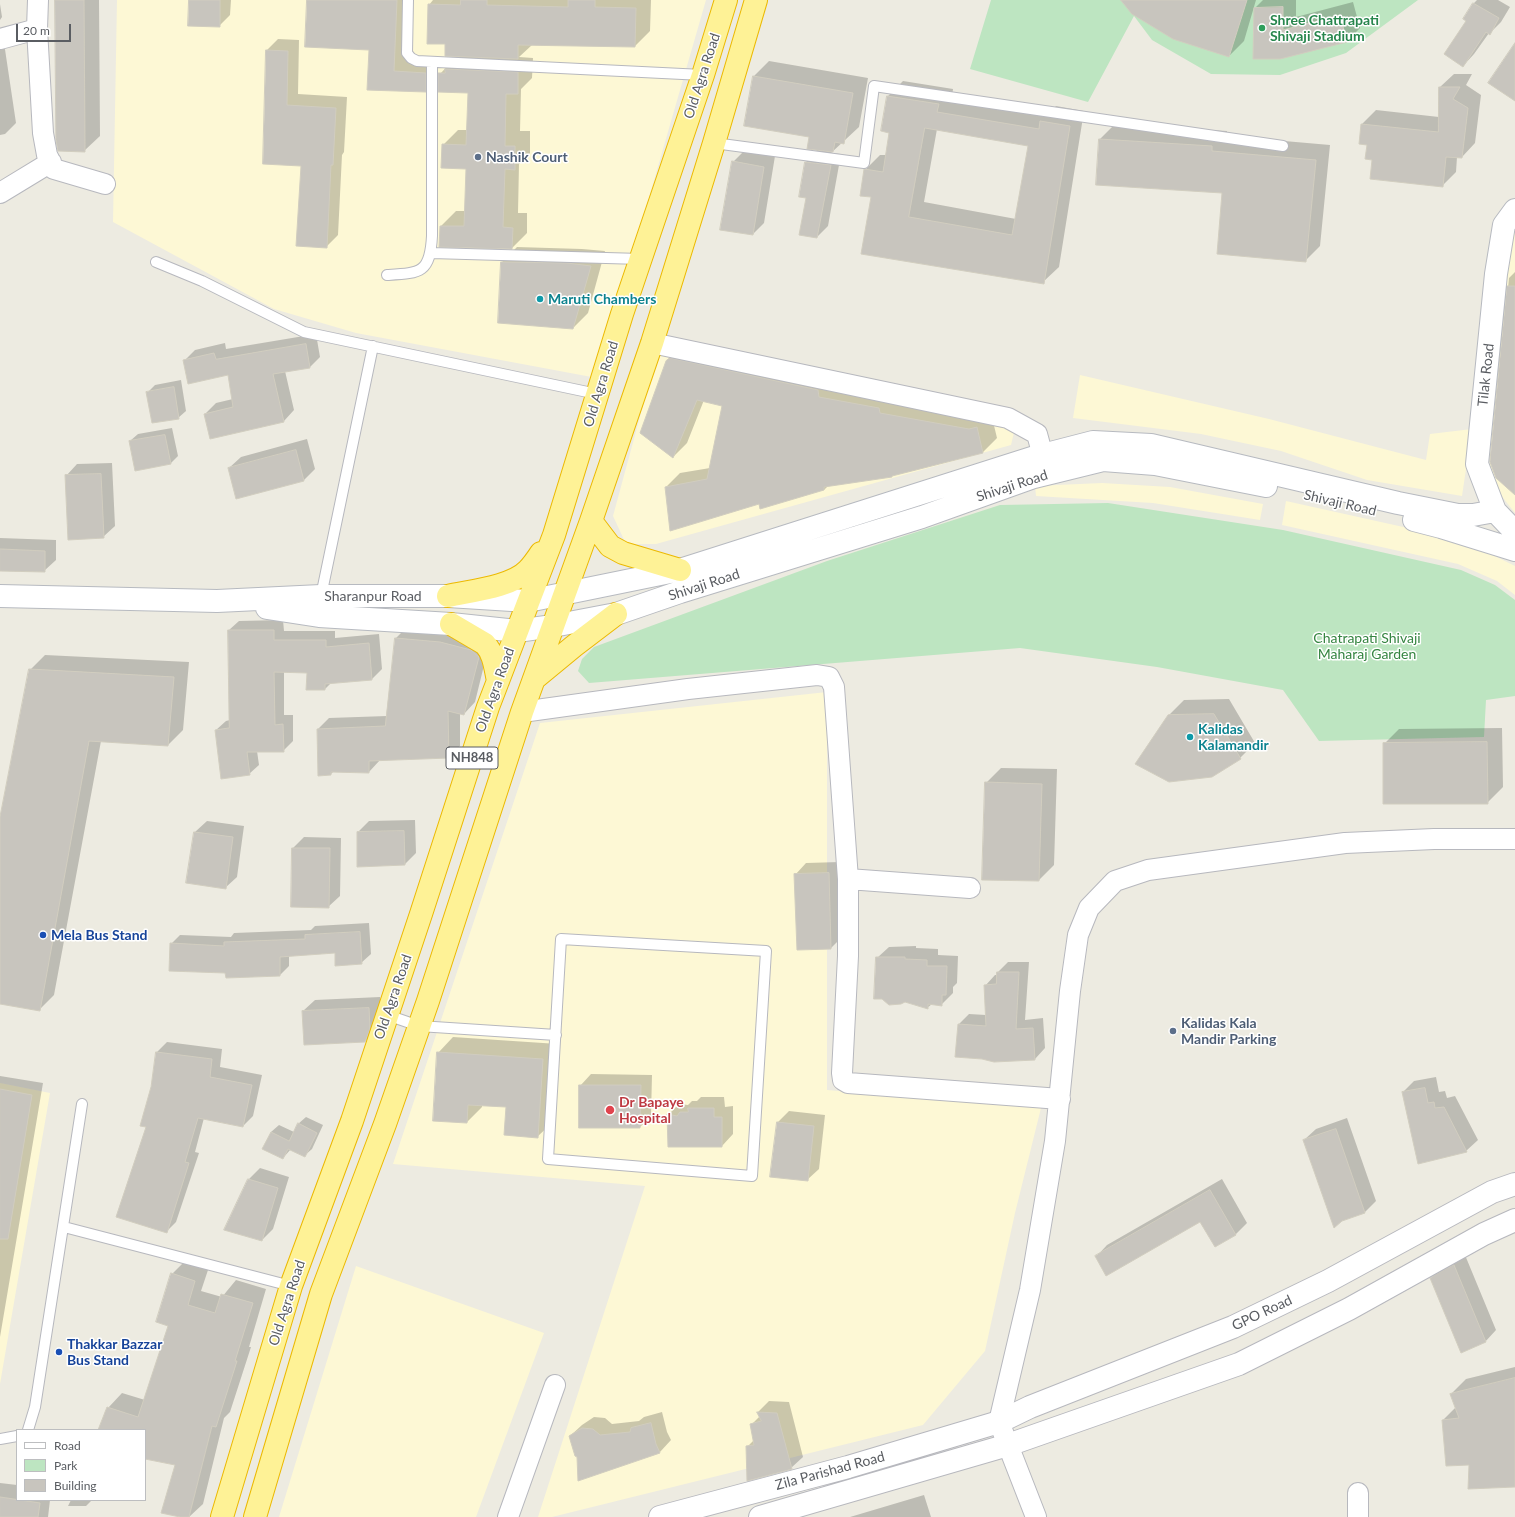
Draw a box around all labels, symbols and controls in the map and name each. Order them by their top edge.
place label: Shree Chattrapati Shivaji Stadium [1270,12,1379,44]
scale bar [18,16,73,42]
text: 20 m [23,23,50,38]
marker: Shree Chattrapati Shivaji Stadium [1257,23,1267,33]
street label: Old Agra Road [680,31,724,121]
place label: Nashik Court [486,149,568,165]
marker: Nashik Court [473,152,483,162]
place label: Maruti Chambers [548,291,656,307]
marker: Maruti Chambers [535,294,545,304]
street label: Old Agra Road [580,339,622,429]
street label: Tilak Road [1474,342,1498,408]
street label: Shivaji Road [974,467,1050,505]
street label: Shivaji Road [1302,486,1378,520]
street label: Shivaji Road [666,566,742,604]
street label: Sharanpur Road [324,588,422,604]
park label: Chatrapati Shivaji Maharaj Garden [1313,630,1421,662]
street label: Old Agra Road [472,645,518,735]
place label: Kalidas Kalamandir [1198,721,1269,754]
marker: Kalidas Kalamandir [1185,732,1195,742]
road number: NH848 [446,747,498,769]
place label: Mela Bus Stand [51,927,148,943]
marker: Mela Bus Stand [38,930,48,940]
street label: Old Agra Road [371,952,415,1042]
place label: Kalidas Kala Mandir Parking [1181,1015,1276,1048]
marker: Kalidas Kala Mandir Parking [1168,1026,1178,1036]
place label: Dr Bapaye Hospital [619,1094,684,1126]
marker: Dr Bapaye Hospital [604,1104,616,1116]
street label: Old Agra Road [265,1258,309,1348]
street label: GPO Road [1229,1292,1295,1334]
place label: Thakkar Bazzar Bus Stand [67,1336,162,1368]
marker: Thakkar Bazzar Bus Stand [54,1347,64,1357]
legend [16,1429,146,1501]
text: Road [54,1438,81,1453]
street label: Zila Parishad Road [773,1448,887,1494]
text: Park [54,1458,77,1473]
text: Building [54,1478,97,1493]

